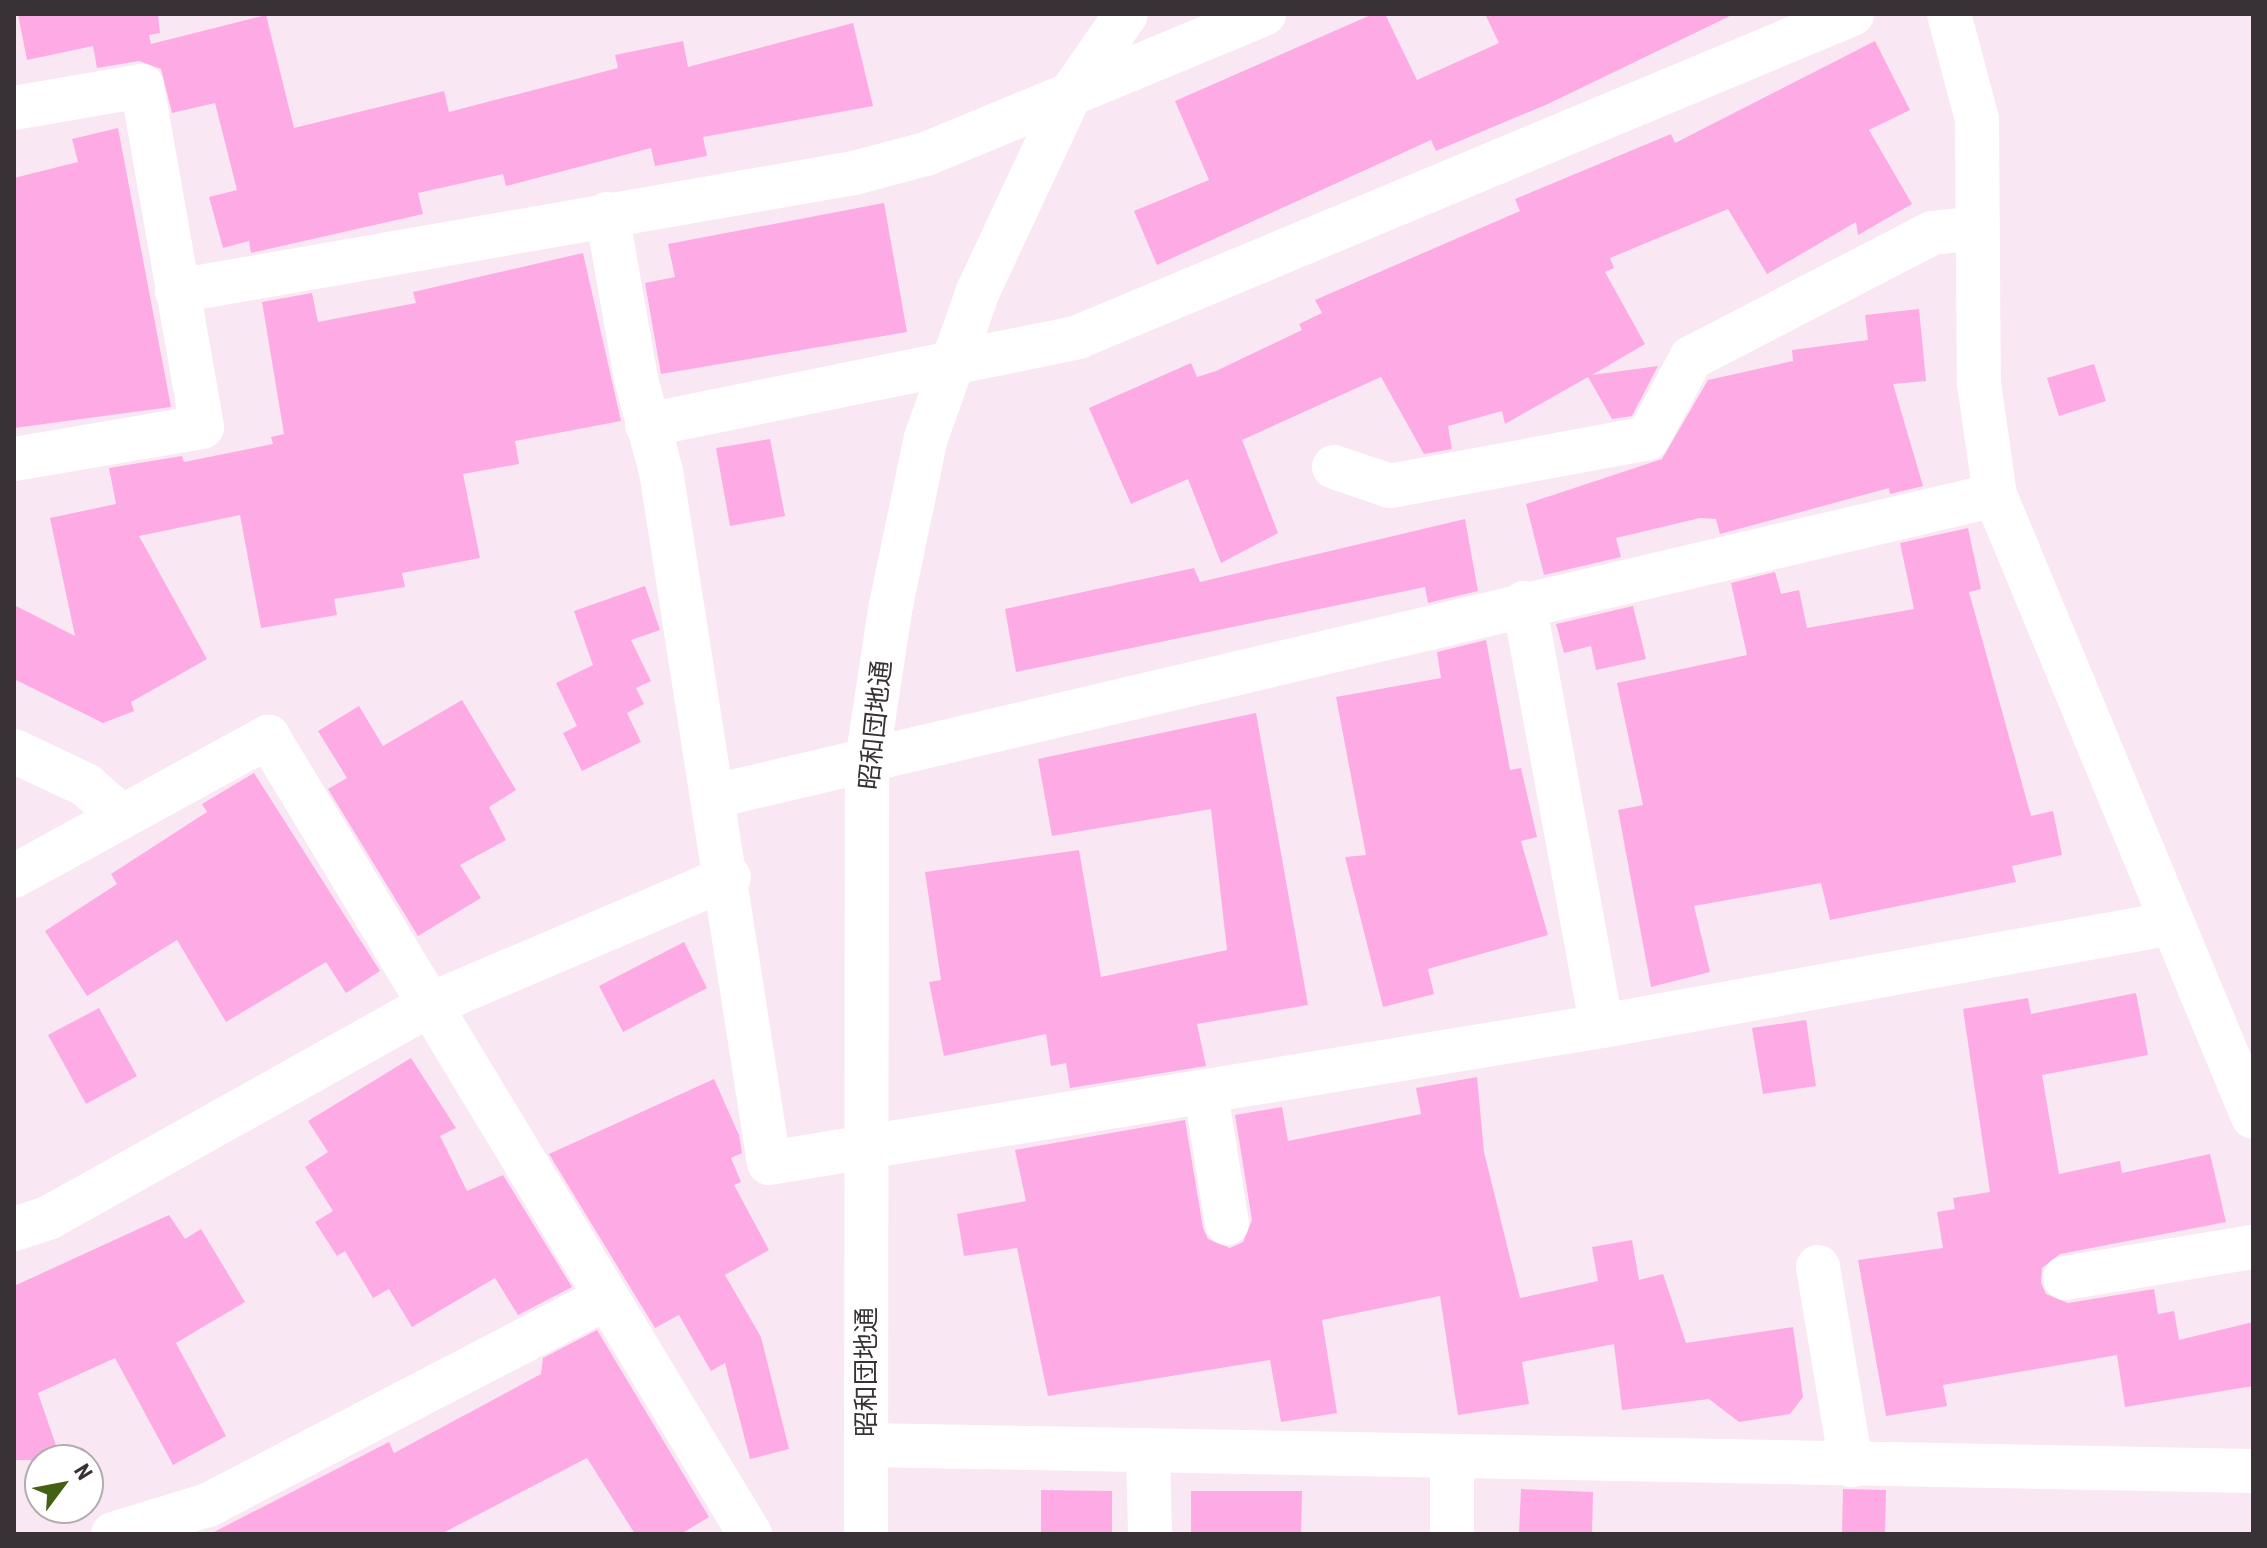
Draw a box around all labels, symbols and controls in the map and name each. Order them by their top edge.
street label: 昭和団地通 [854,659,898,791]
street label: 昭和団地通 [851,1307,883,1437]
north arrow [24,1444,104,1524]
text: N [69,1460,97,1484]

